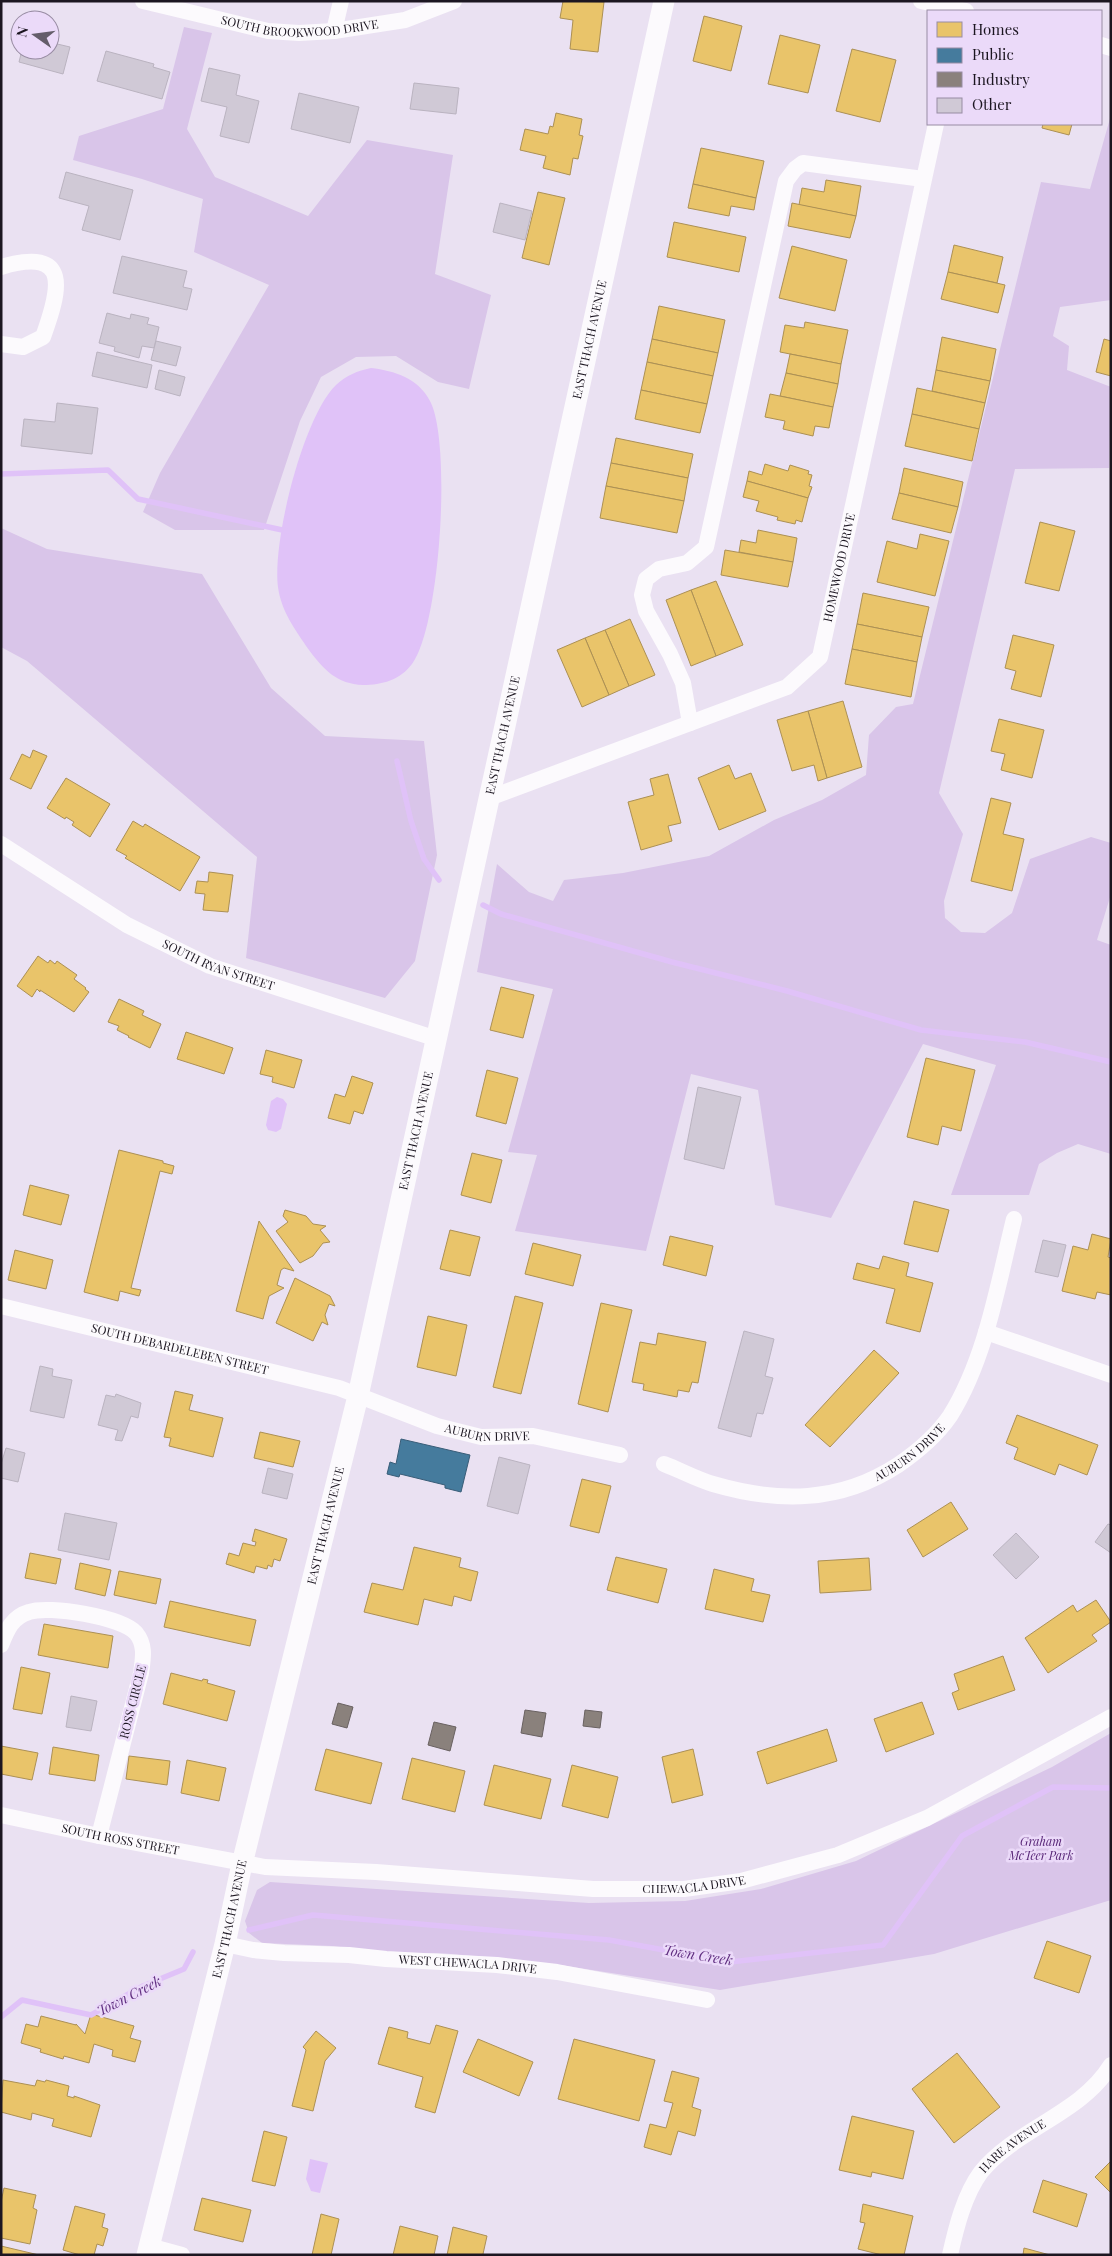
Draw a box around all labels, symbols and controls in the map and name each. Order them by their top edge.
north arrow [10,10,60,60]
legend [927,10,1102,125]
street label: SOUTH BROOKWOOD DRIVE [220,11,379,40]
text: Homes [972,19,1019,39]
text: N [11,25,32,39]
text: Public [972,44,1014,64]
text: Industry [972,69,1030,89]
text: Other [972,94,1012,114]
street label: EAST THACH AVENUE [568,279,610,400]
street label: HOMEWOOD DRIVE [819,512,858,623]
street label: EAST THACH AVENUE [481,674,523,796]
street label: SOUTH RYAN STREET [160,935,277,993]
street label: EAST THACH AVENUE [394,1070,436,1191]
street label: SOUTH DEBARDELEBEN STREET [90,1319,271,1378]
street label: AUBURN DRIVE [442,1419,530,1444]
street label: AUBURN DRIVE [870,1420,948,1485]
street label: EAST THACH AVENUE [303,1465,347,1586]
street label: ROSS CIRCLE [115,1663,149,1740]
street label: SOUTH ROSS STREET [60,1819,181,1858]
park label: Graham McTeer Park [1008,1833,1073,1863]
street label: EAST THACH AVENUE [208,1858,250,1980]
street label: CHEWACLA DRIVE [642,1871,747,1896]
water label: Town Creek [662,1940,734,1969]
street label: WEST CHEWACLA DRIVE [397,1951,538,1977]
water label: Town Creek [93,1971,164,2020]
street label: HARE AVENUE [975,2115,1048,2176]

